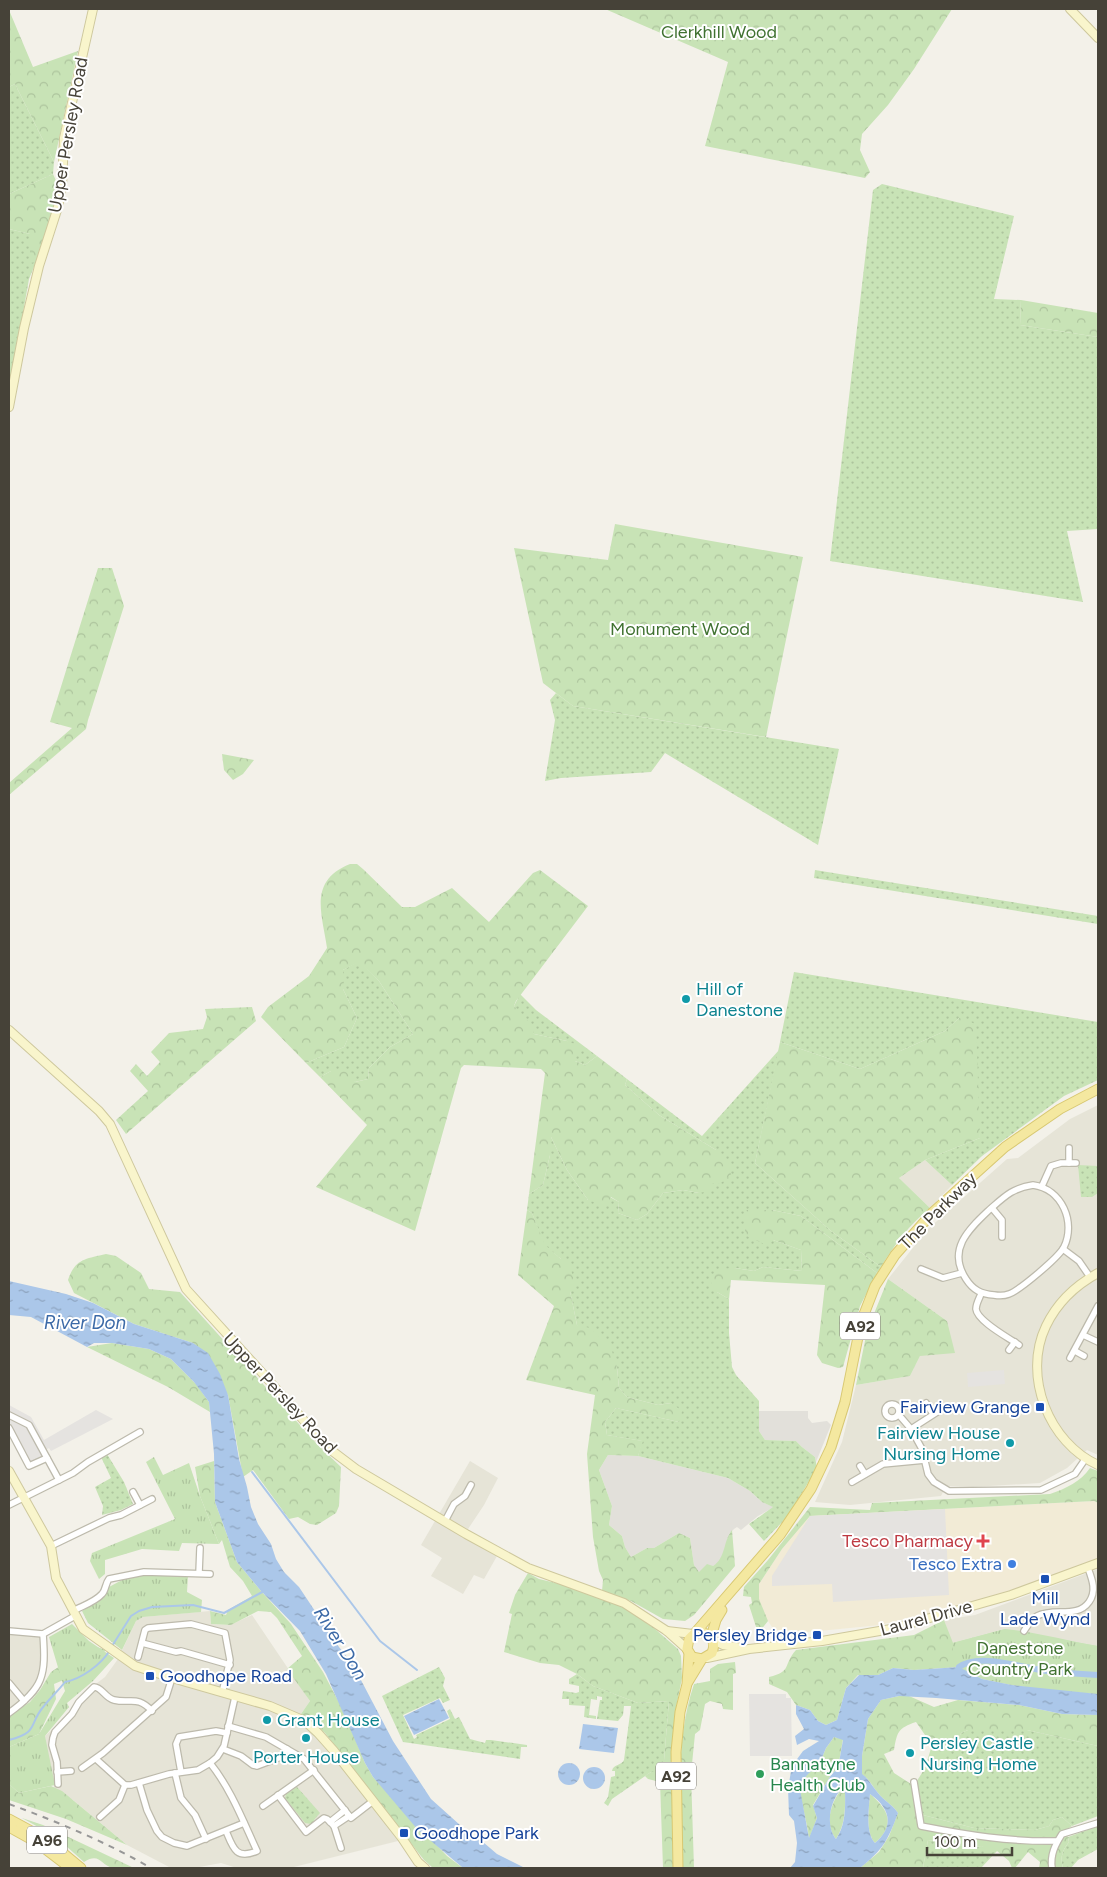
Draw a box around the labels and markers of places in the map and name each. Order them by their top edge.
place label: Hill of Danestone [696,978,783,1021]
marker: Hill of Danestone [680,993,692,1005]
place label: Fairview Grange [900,1396,1030,1418]
marker: Fairview Grange [1034,1401,1046,1413]
place label: Fairview House Nursing Home [877,1422,1000,1465]
marker: Fairview House Nursing Home [1004,1437,1016,1449]
place label: Tesco Pharmacy [842,1530,974,1552]
marker: Tesco Pharmacy [977,1535,989,1547]
place label: Tesco Extra [909,1553,1002,1575]
marker: Tesco Extra [1006,1558,1018,1570]
marker: Mill Lade Wynd [1039,1573,1051,1585]
place label: Mill Lade Wynd [1000,1587,1090,1630]
place label: Persley Bridge [693,1624,807,1646]
marker: Persley Bridge [811,1629,823,1641]
place label: Goodhope Road [160,1665,292,1687]
marker: Goodhope Road [144,1670,156,1682]
place label: Grant House [277,1709,380,1731]
marker: Grant House [261,1714,273,1726]
marker: Porter House [300,1732,312,1744]
place label: Persley Castle Nursing Home [920,1732,1037,1775]
place label: Porter House [253,1746,359,1768]
marker: Persley Castle Nursing Home [904,1747,916,1759]
place label: Bannatyne Health Club [770,1753,865,1796]
marker: Bannatyne Health Club [754,1768,766,1780]
place label: Goodhope Park [414,1822,539,1844]
marker: Goodhope Park [398,1827,410,1839]

